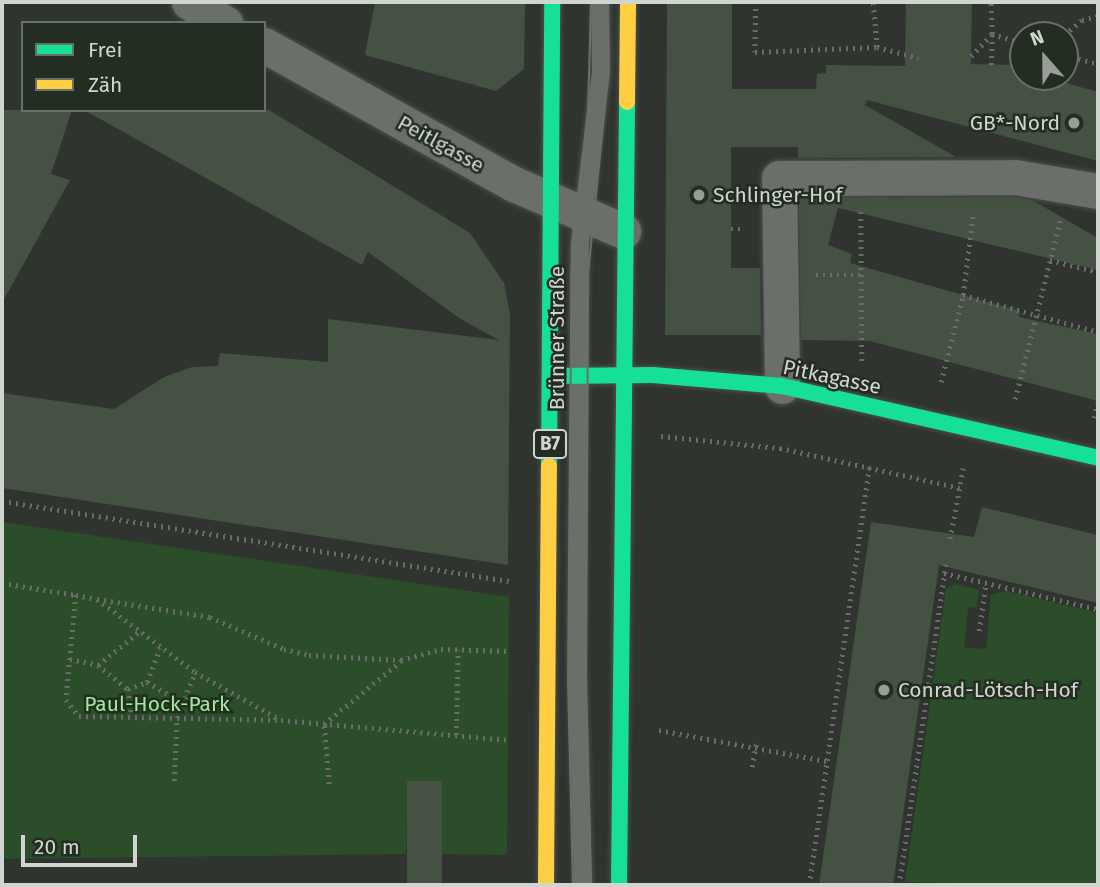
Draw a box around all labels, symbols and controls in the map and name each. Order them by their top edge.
legend [21,21,266,112]
north arrow [1009,21,1079,91]
text: N [1027,25,1047,51]
text: Frei [88,37,122,63]
text: Zäh [88,72,122,98]
street label: Peitlgasse [393,110,489,178]
place label: GB*-Nord [970,110,1060,136]
marker: GB*-Nord [1066,115,1082,131]
place label: Schlinger-Hof [713,182,843,208]
marker: Schlinger-Hof [691,187,707,203]
street label: Brünner Straße [544,266,570,410]
street label: Pitkagasse [781,354,883,400]
road number: B7 [532,428,568,460]
place label: Conrad-Lötsch-Hof [898,677,1078,703]
marker: Conrad-Lötsch-Hof [876,682,892,698]
park label: Paul-Hock-Park [84,691,230,717]
scale bar [24,820,140,864]
text: 20 m [34,834,80,860]

